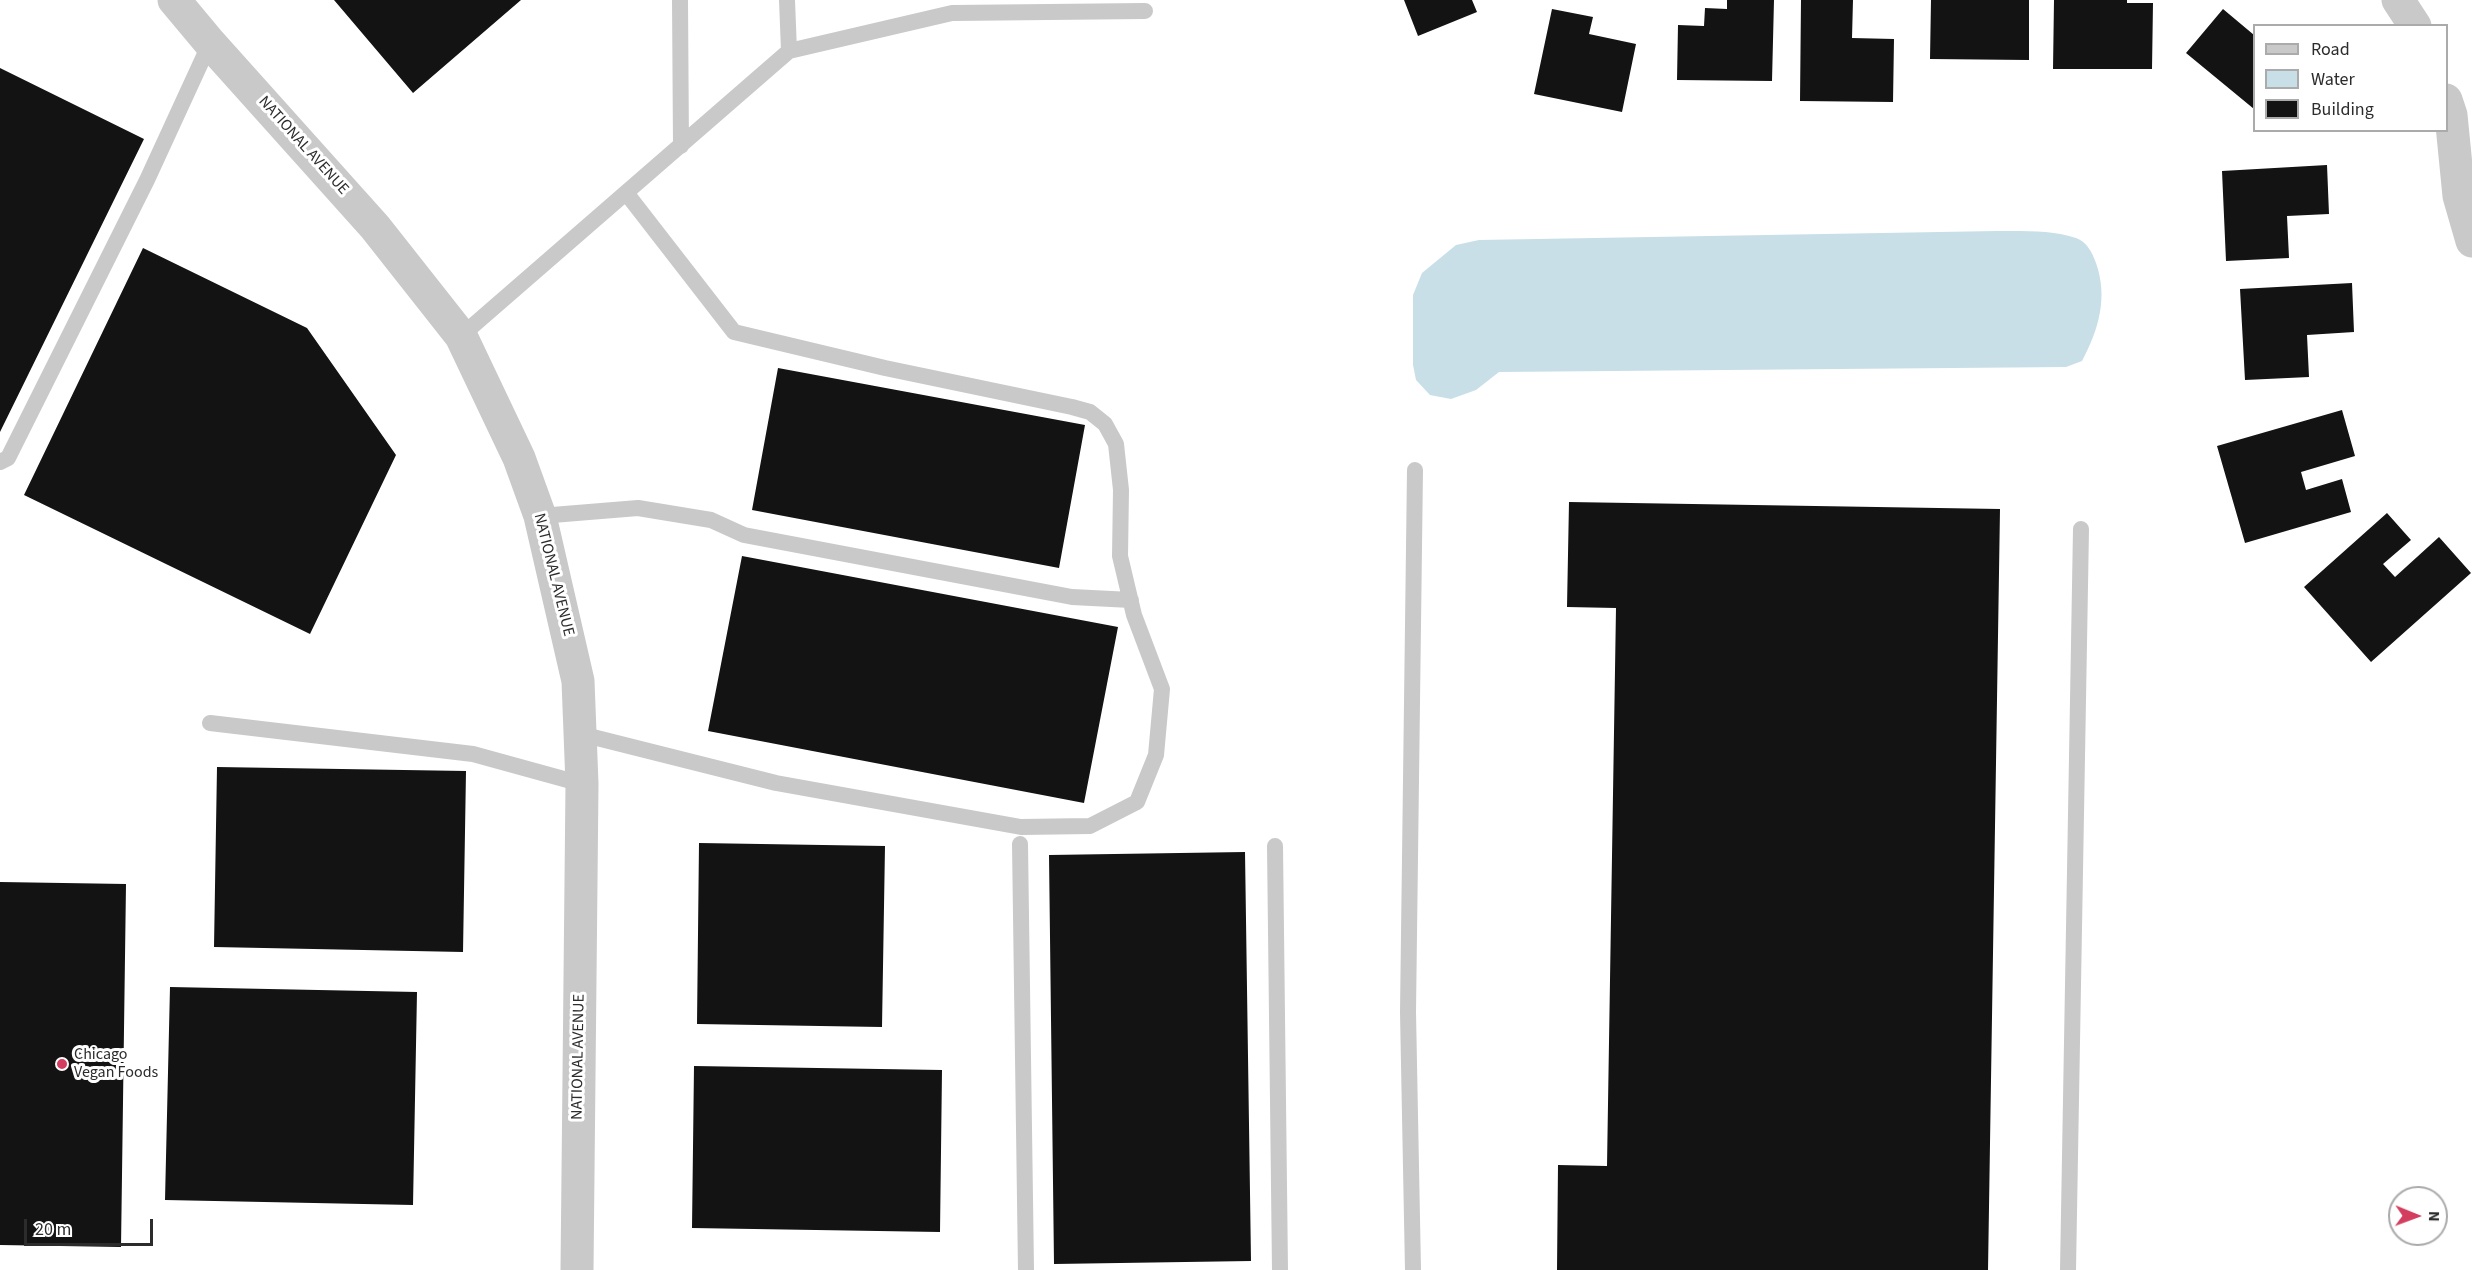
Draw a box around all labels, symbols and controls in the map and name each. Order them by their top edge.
legend [2253,24,2448,132]
text: Road [2311,37,2350,62]
text: Water [2311,67,2355,92]
street label: NATIONAL AVENUE [254,93,352,199]
text: Building [2311,97,2374,122]
street label: NATIONAL AVENUE [528,512,578,638]
street label: NATIONAL AVENUE [568,994,590,1120]
place label: Chicago Vegan Foods [74,1045,158,1083]
marker: Chicago Vegan Foods [55,1057,69,1071]
north arrow [2388,1186,2448,1246]
scale bar [27,1207,156,1245]
text: N [2423,1211,2445,1222]
text: 20 m [35,1217,71,1242]

